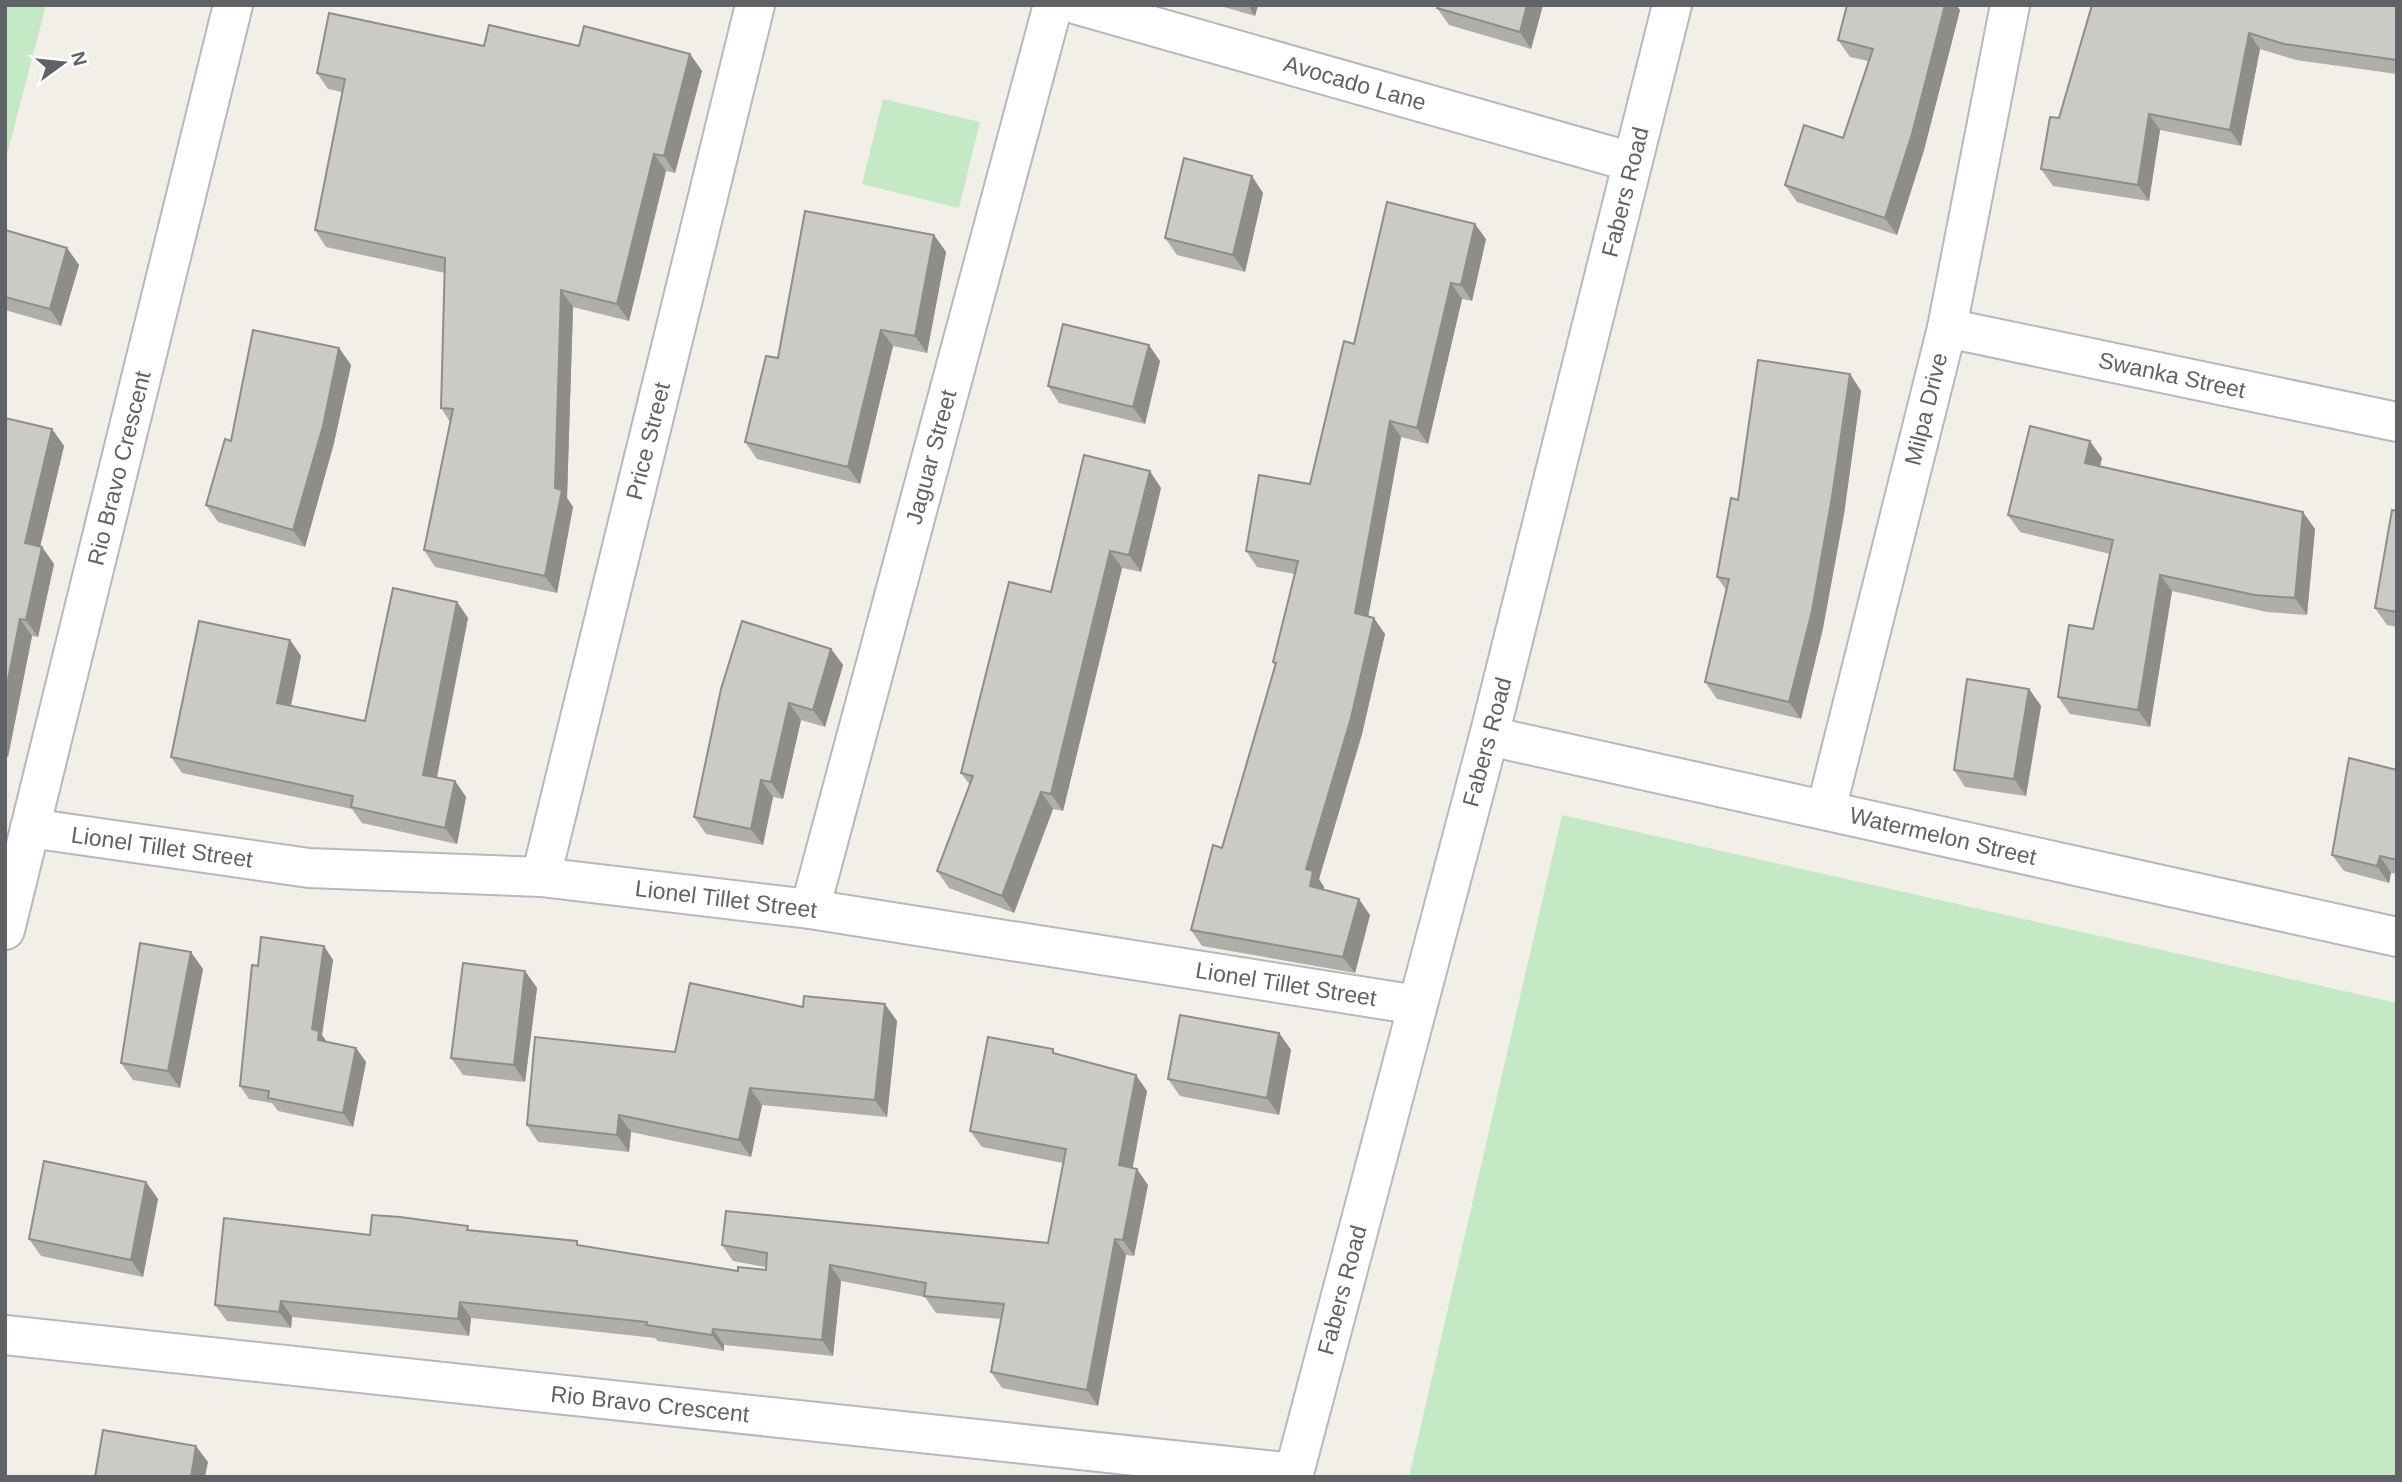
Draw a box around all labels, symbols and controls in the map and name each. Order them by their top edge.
north arrow [28,28,98,98]
text: N [67,49,91,68]
street label: Avocado Lane [1281,50,1429,116]
street label: Fabers Road [1596,124,1654,260]
street label: Swanka Street [2096,347,2248,403]
street label: Milpa Drive [1899,350,1953,468]
street label: Rio Bravo Crescent [82,368,156,568]
street label: Price Street [621,379,675,502]
street label: Jaguar Street [901,386,962,527]
street label: Fabers Road [1457,674,1517,810]
street label: Watermelon Street [1847,802,2040,870]
street label: Lionel Tillet Street [70,821,255,873]
street label: Lionel Tillet Street [634,875,819,923]
street label: Lionel Tillet Street [1194,957,1379,1011]
street label: Fabers Road [1312,1222,1372,1358]
street label: Rio Bravo Crescent [549,1381,751,1427]

